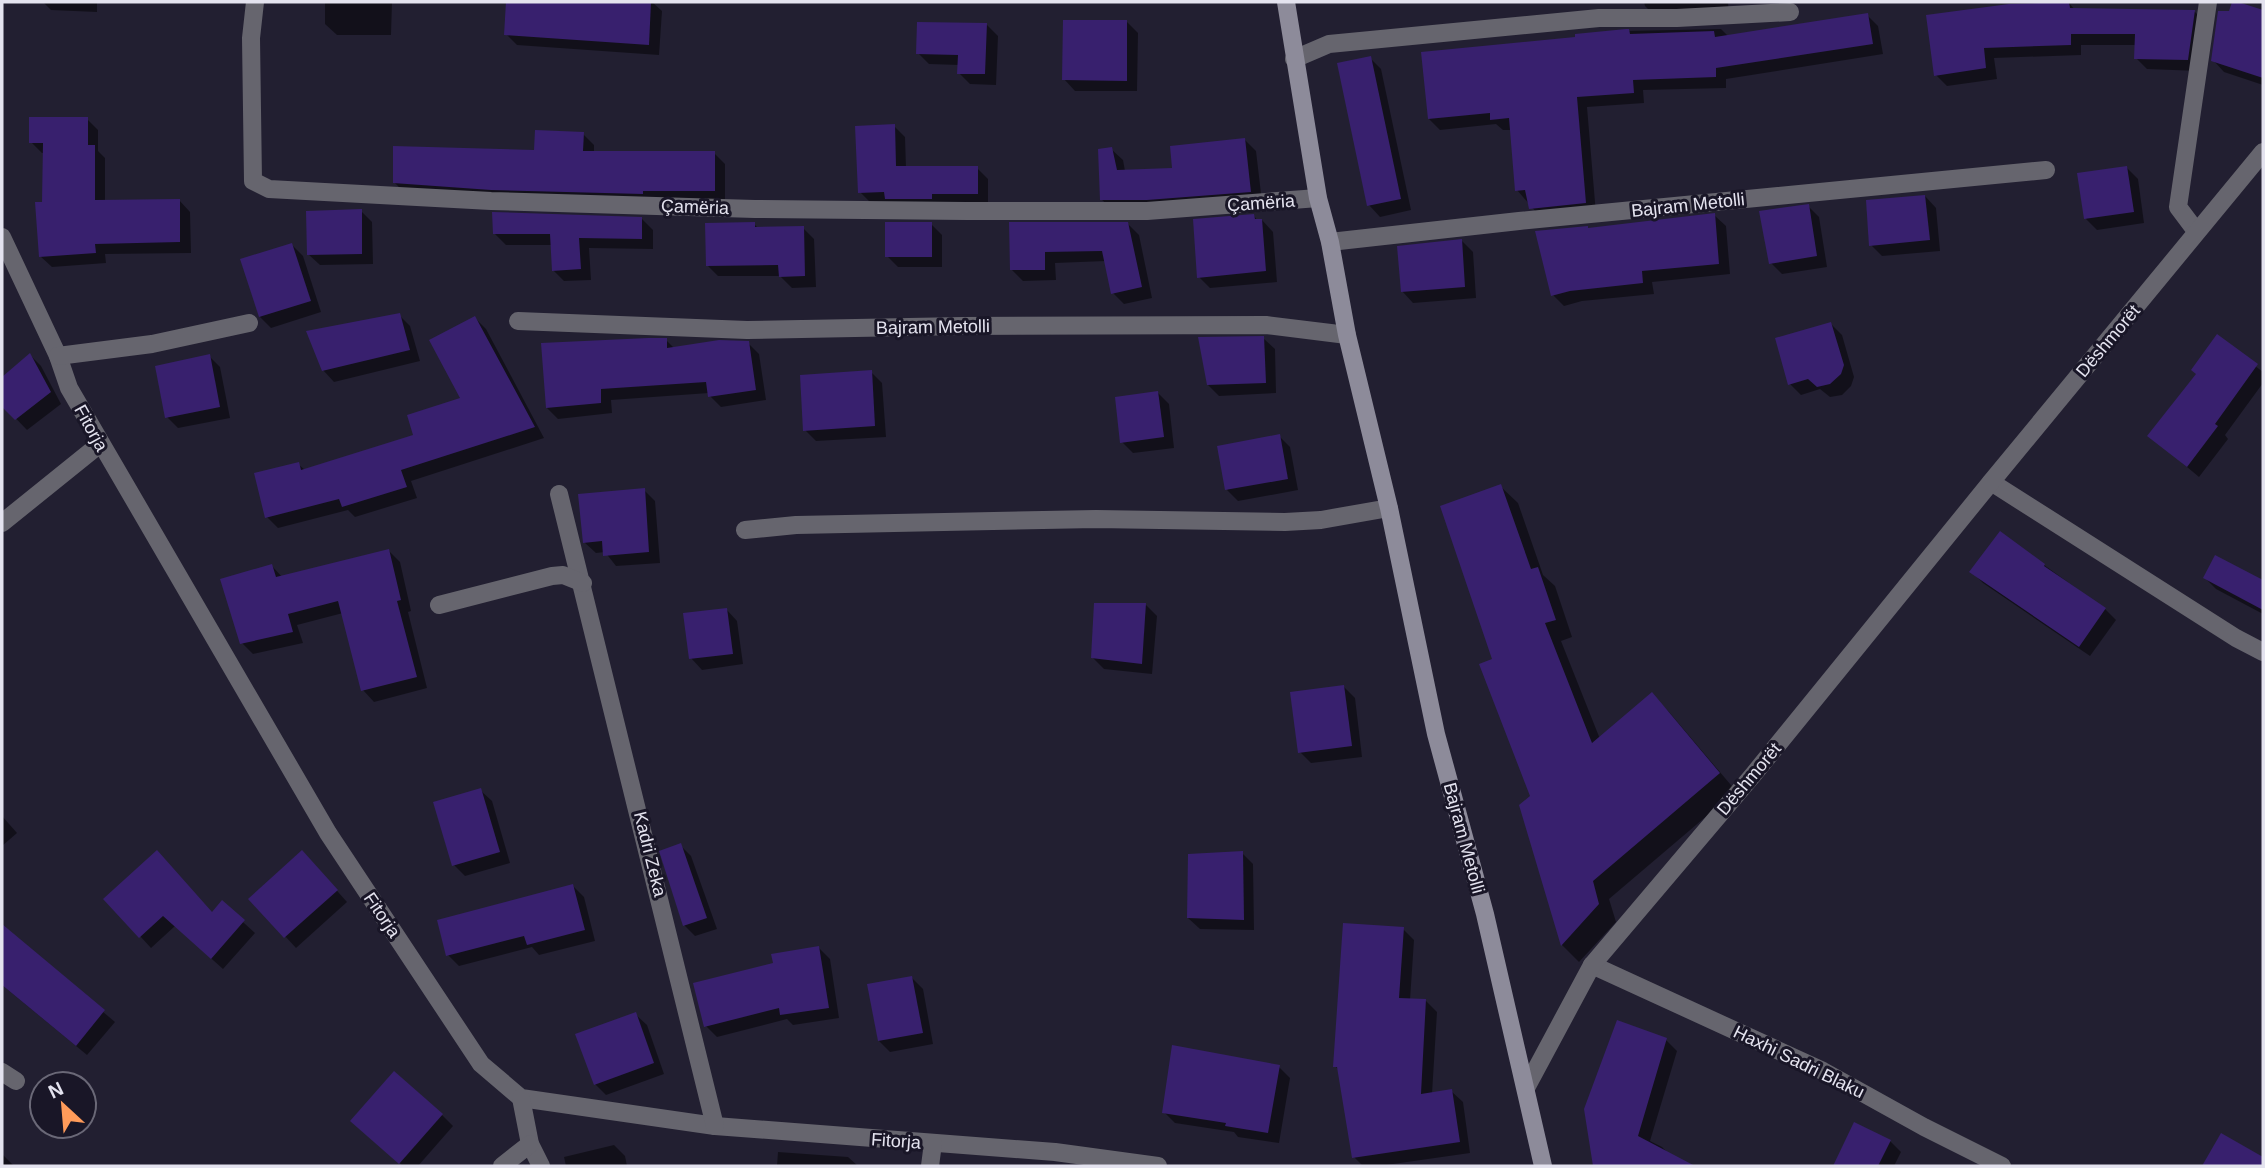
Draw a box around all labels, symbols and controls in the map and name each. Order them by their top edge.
street label: Bajram Metolli [1630,189,1746,221]
street label: Çamëria [1226,191,1297,215]
street label: Çamëria [661,196,730,218]
street label: Dëshmorët [2072,301,2144,381]
street label: Bajram Metolli [876,316,990,338]
street label: Fitorja [70,401,112,456]
street label: Dëshmorët [1713,739,1785,819]
street label: Bajram Metolli [1440,780,1488,896]
street label: Kadri Zeka [630,809,670,900]
street label: Fitorja [360,889,405,942]
street label: Haxhi Sadri Blaku [1730,1022,1868,1102]
north arrow [28,1070,98,1140]
text: N [45,1078,67,1103]
street label: Fitorja [870,1129,923,1153]

